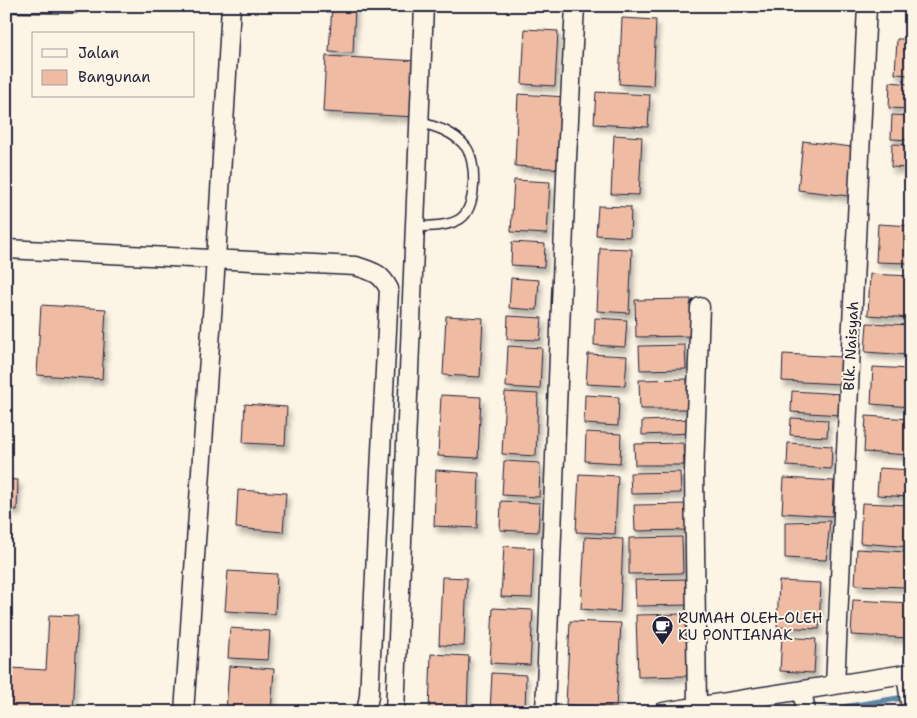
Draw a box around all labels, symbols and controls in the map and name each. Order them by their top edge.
legend [32,32,195,98]
text: Jalan [78,43,119,63]
text: Bangunan [78,67,150,87]
street label: Blk. Naisyah [839,301,863,391]
place label: RUMAH OLEH-OLEH KU PONTIANAK [678,608,823,645]
cafe icon: RUMAH OLEH-OLEH KU PONTIANAK [650,615,674,646]

